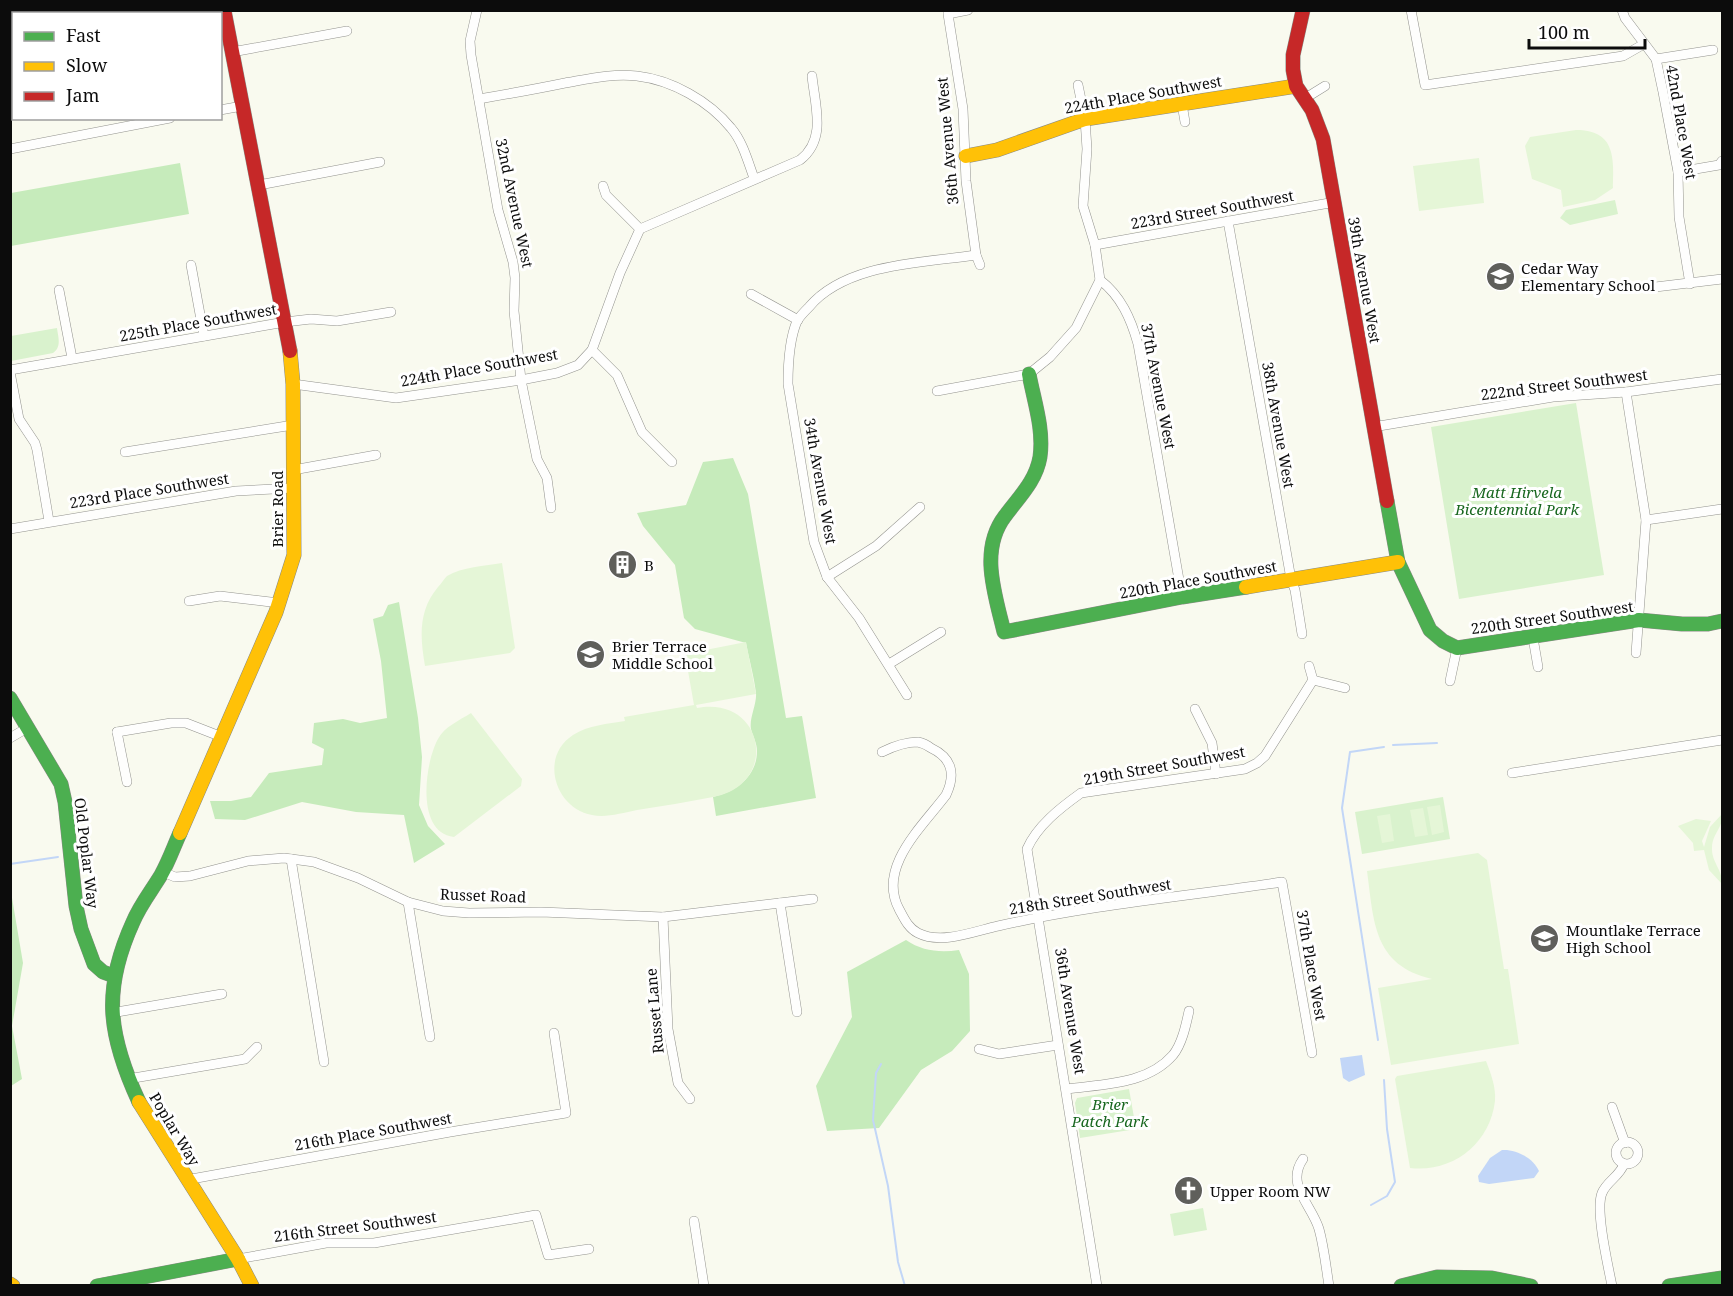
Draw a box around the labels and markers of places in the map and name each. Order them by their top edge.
place label: Cedar Way Elementary School [1521,258,1655,295]
school or university icon: Cedar Way Elementary School [1484,261,1516,293]
building icon: B [607,549,639,581]
place label: B [644,555,654,575]
place label: Brier Terrace Middle School [612,636,713,673]
school or university icon: Brier Terrace Middle School [575,639,607,671]
place label: Mountlake Terrace High School [1566,920,1701,957]
school or university icon: Mountlake Terrace High School [1529,923,1561,955]
church icon: Upper Room NW [1173,1175,1205,1207]
place label: Upper Room NW [1210,1181,1331,1201]

